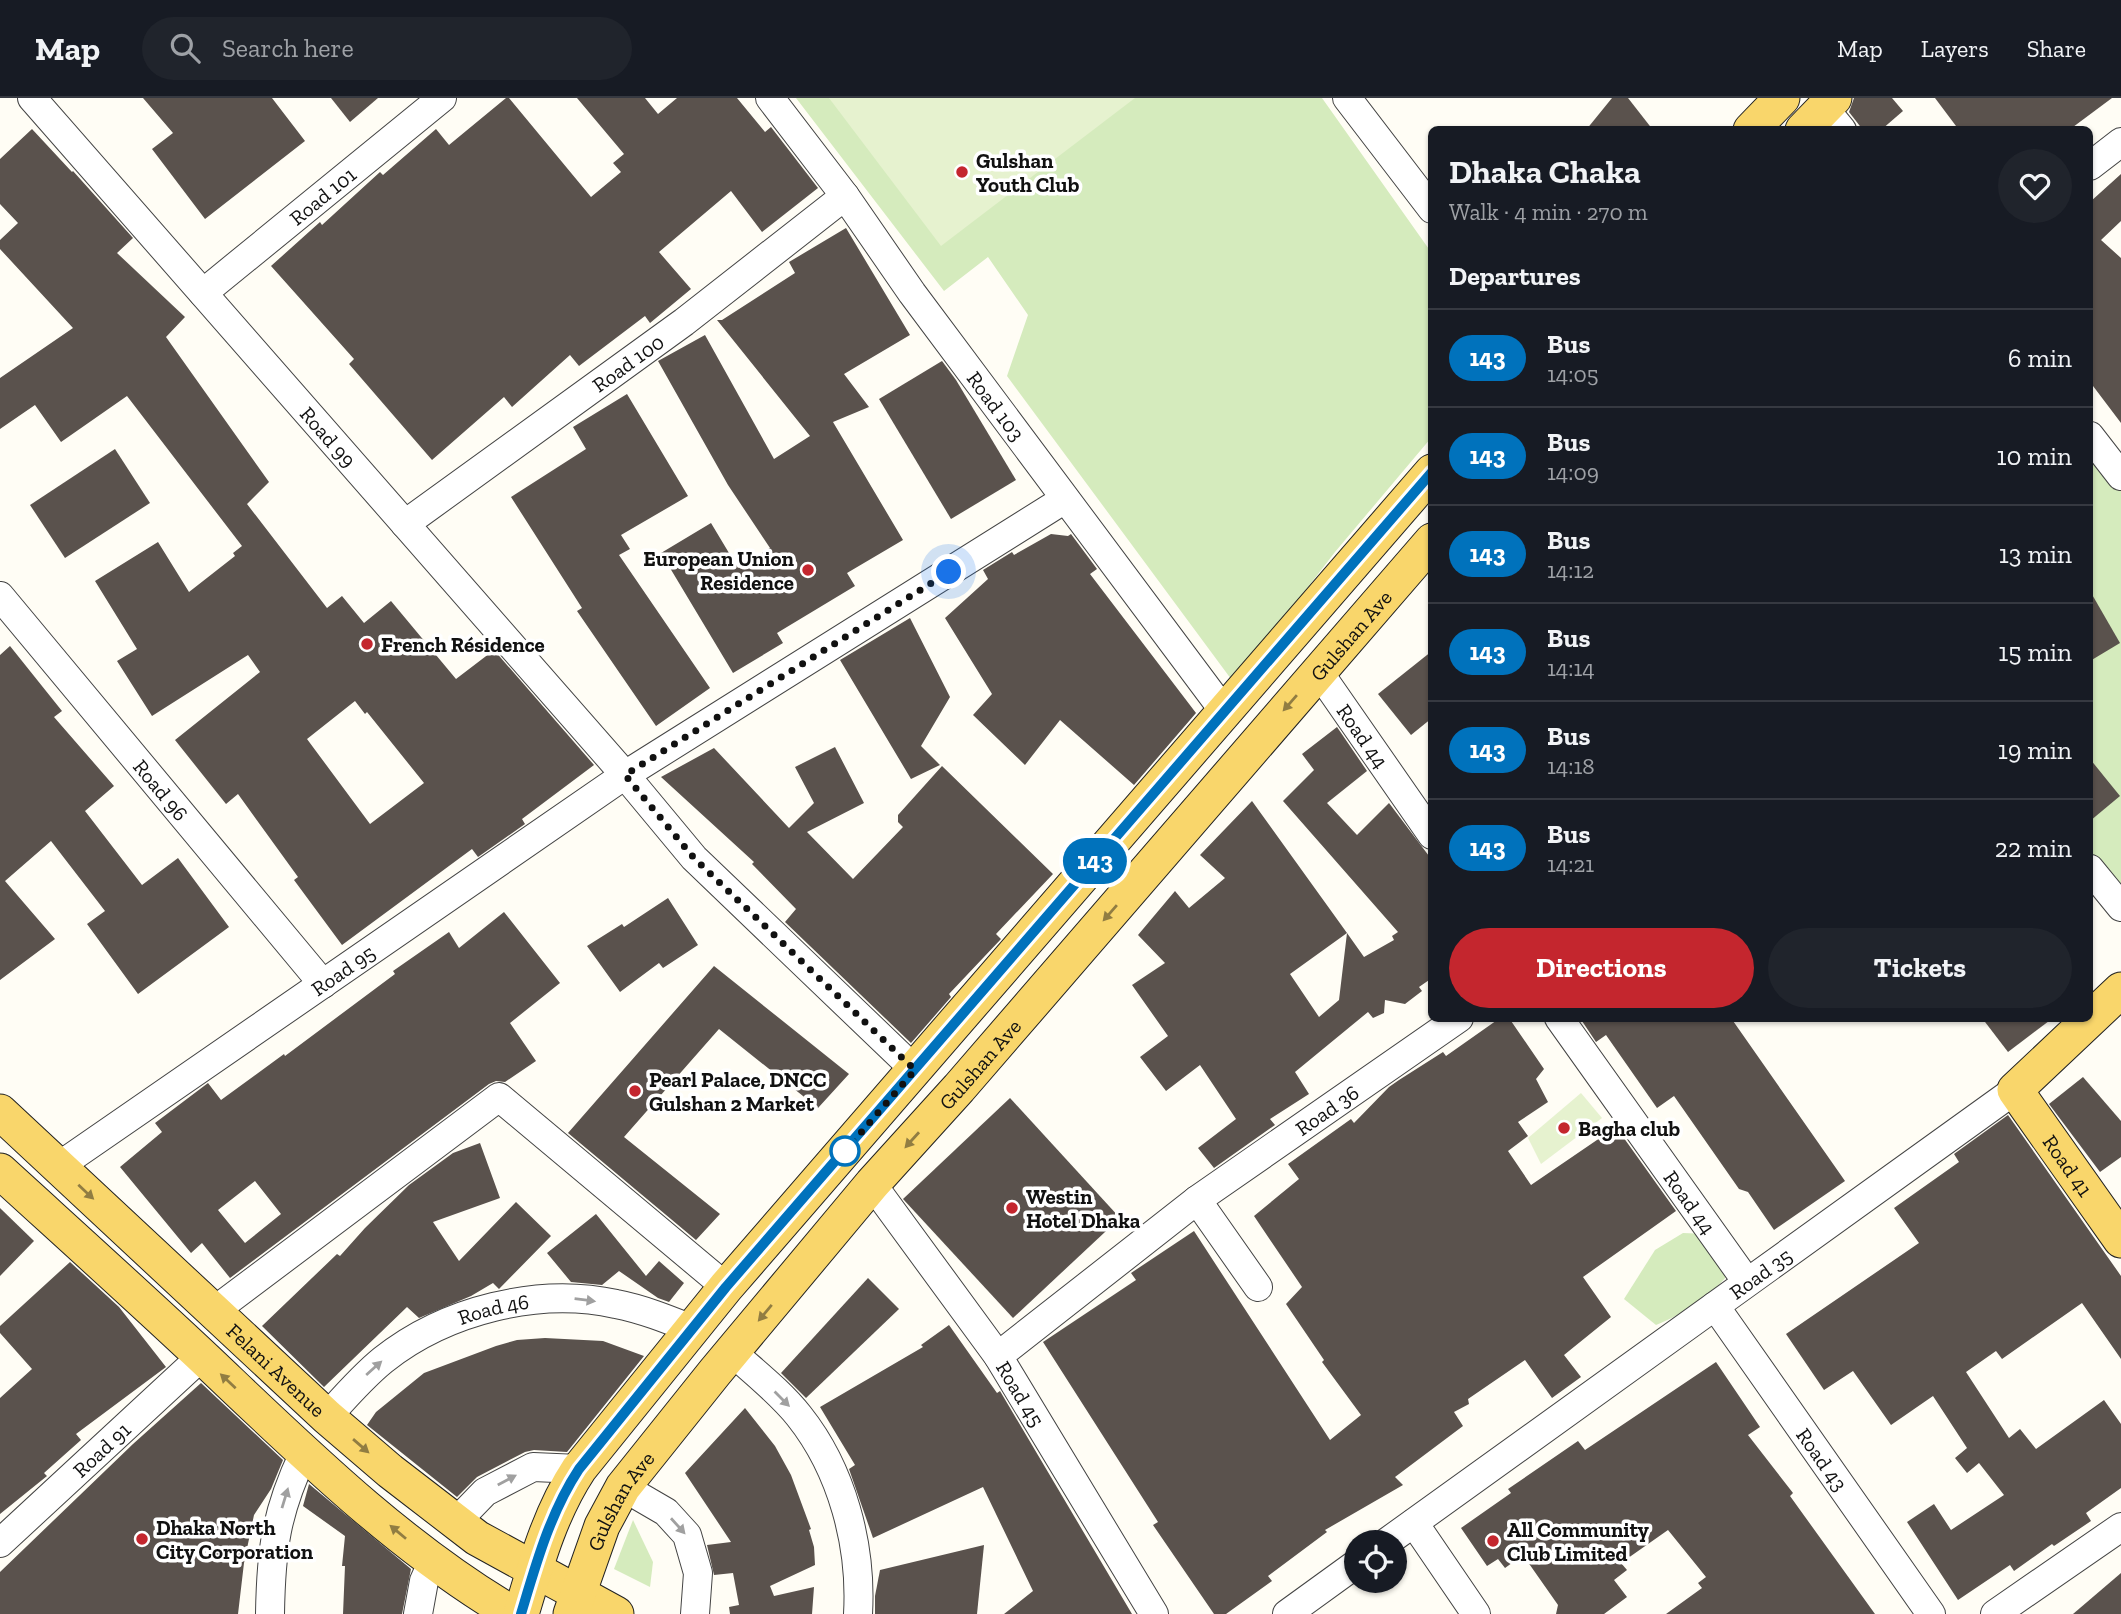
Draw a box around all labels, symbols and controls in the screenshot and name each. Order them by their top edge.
search box [142,17,632,80]
text: Map [35,29,100,68]
icon: search [166,29,204,67]
text: Search here [222,32,354,64]
text: Map [1837,34,1883,63]
text: Layers [1921,34,1989,63]
text: Share [2027,34,2086,63]
place label: Gulshan Youth Club [976,148,1080,197]
button: heart [1998,149,2072,223]
text: Dhaka Chaka [1449,152,1641,191]
street label: Road 101 [284,161,361,230]
marker: Gulshan Youth Club [954,164,970,180]
text: Walk · 4 min · 270 m [1449,198,1648,226]
text: Departures [1449,260,1581,292]
street label: Road 100 [587,328,668,397]
text: Bus [1547,328,1590,360]
text: 6 min [2008,342,2072,374]
text: 143 [1469,343,1506,372]
text: 14:05 [1547,360,1598,388]
street label: Road 103 [962,366,1030,445]
street label: Road 99 [295,401,362,472]
text: Bus [1547,426,1590,458]
text: 10 min [1996,440,2072,472]
text: 143 [1469,441,1506,470]
text: 14:09 [1547,458,1599,486]
text: Bus [1547,524,1590,556]
text: 13 min [1999,538,2072,570]
text: 143 [1469,539,1506,568]
place label: European Union Residence [643,546,795,595]
your location [931,554,966,589]
text: 14:12 [1547,556,1594,584]
marker: European Union Residence [800,562,816,578]
street label: Gulshan Ave [1304,585,1397,686]
text: Bus [1547,622,1590,654]
place label: French Résidence [381,632,545,657]
marker: French Résidence [359,636,375,652]
text: 15 min [1998,636,2072,668]
text: 143 [1469,637,1506,666]
text: 14:14 [1547,654,1595,682]
one-way arrow [1282,694,1298,712]
street label: Road 44 [1332,699,1394,773]
text: Bus [1547,720,1590,752]
text: 19 min [1998,734,2072,766]
text: 143 [1469,735,1506,764]
text: 14:18 [1547,752,1595,780]
street label: Road 96 [128,754,194,825]
text: Bus [1547,818,1590,850]
text: 22 min [1995,832,2072,864]
text: 143 [1469,833,1506,862]
line badge: 143 [1055,838,1135,884]
text: 143 [1077,846,1113,875]
text: 14:21 [1547,850,1594,878]
one-way arrow [1102,904,1118,922]
button: Directions [1449,928,1754,1008]
button: Tickets [1768,928,2072,1008]
street label: Road 95 [306,939,380,1001]
street label: Gulshan Ave [933,1013,1026,1114]
place label: Pearl Palace, DNCC Gulshan 2 Market [649,1067,827,1116]
street label: Road 36 [1290,1079,1363,1140]
marker: Pearl Palace, DNCC Gulshan 2 Market [627,1083,643,1099]
place label: Bagha club [1578,1116,1681,1141]
marker: Bagha club [1556,1120,1572,1136]
street label: Road 41 [2038,1130,2098,1201]
one-way arrow [905,1131,921,1148]
unlabelled marker [830,1136,860,1166]
street label: Road 44 [1659,1165,1721,1239]
one-way arrow [77,1183,94,1199]
place label: Westin Hotel Dhaka [1026,1184,1141,1233]
marker: Westin Hotel Dhaka [1004,1200,1020,1216]
street label: Road 35 [1724,1242,1796,1304]
street label: Road 46 [454,1288,530,1330]
one-way arrow [574,1294,596,1305]
one-way arrow [757,1304,772,1322]
street label: Felani Avenue [222,1318,331,1422]
street label: Road 45 [991,1356,1050,1431]
one-way arrow [366,1361,383,1376]
one-way arrow [220,1373,237,1389]
one-way arrow [773,1390,790,1407]
street label: Road 91 [67,1417,135,1482]
street label: Road 43 [1792,1423,1853,1496]
one-way arrow [352,1438,370,1454]
street label: Gulshan Ave [582,1446,659,1554]
one-way arrow [497,1474,517,1486]
one-way arrow [281,1488,291,1509]
place label: Dhaka North City Corporation [156,1515,314,1564]
one-way arrow [670,1517,686,1535]
place label: All Community Club Limited [1507,1517,1649,1566]
one-way arrow [389,1524,407,1540]
map controls [1344,1530,1407,1593]
button: locate [1344,1530,1407,1593]
marker: Dhaka North City Corporation [134,1531,150,1547]
marker: All Community Club Limited [1485,1533,1501,1549]

